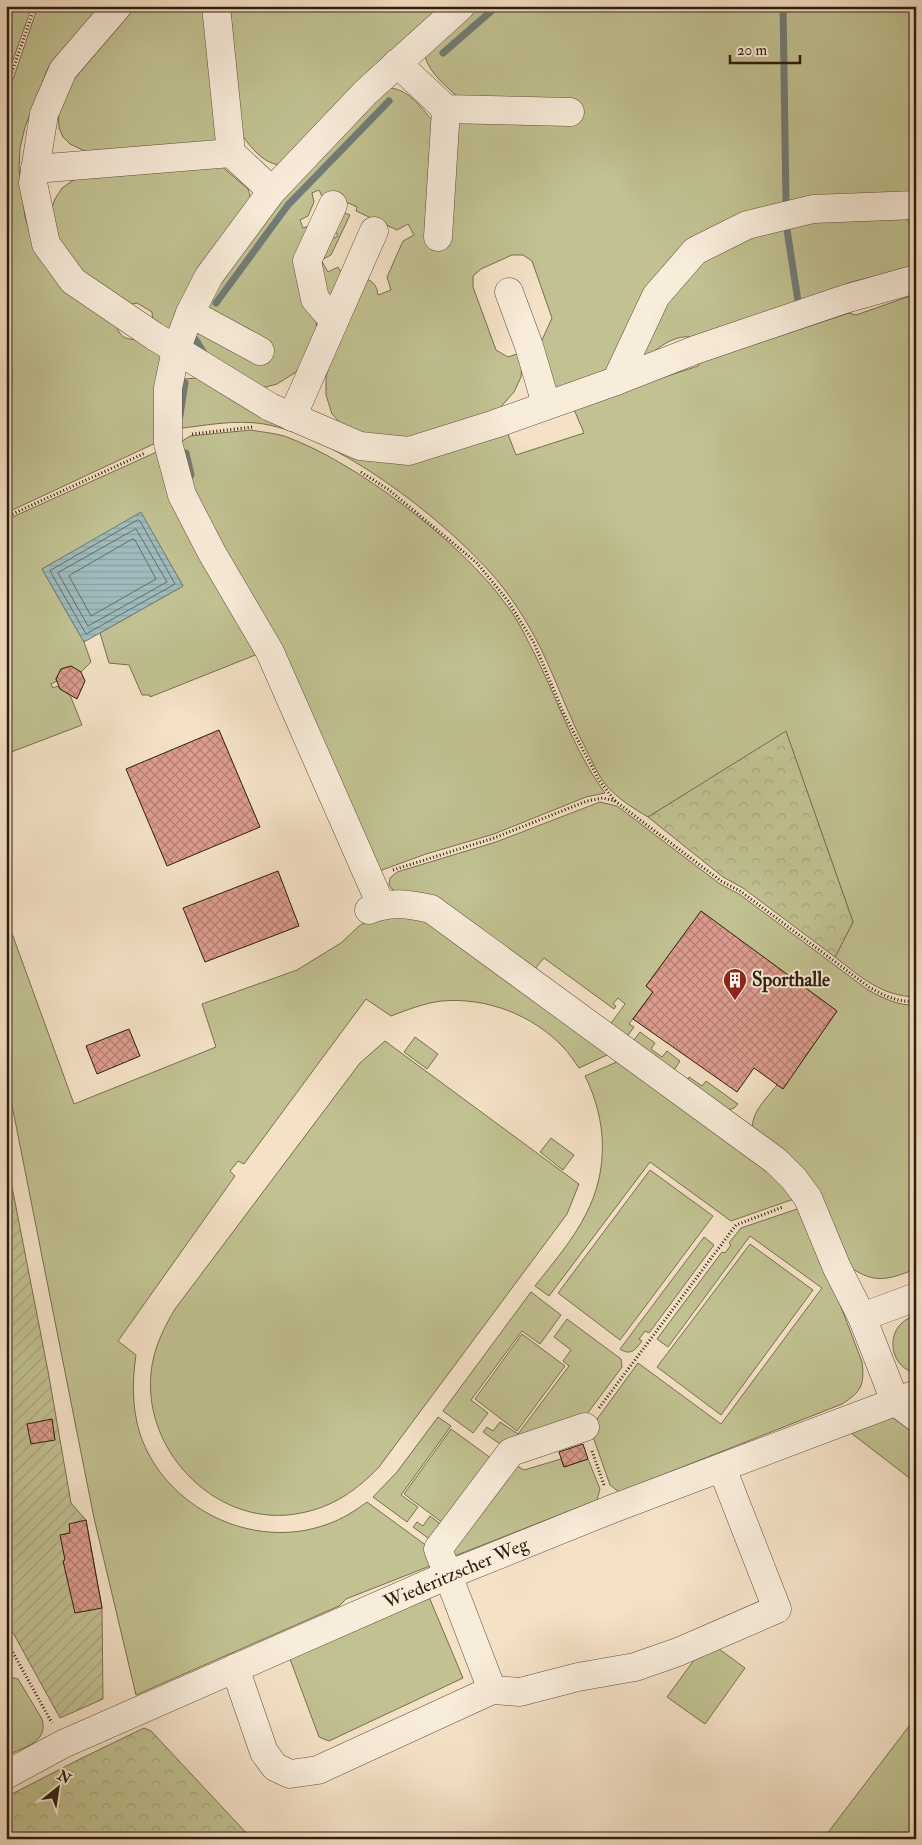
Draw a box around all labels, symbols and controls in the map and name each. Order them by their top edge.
scale bar [730,32,800,64]
text: 20 m [737,41,767,60]
building icon: Sporthalle [722,967,748,1001]
place label: Sporthalle [752,968,830,993]
street label: Wiederitzscher Weg [379,1531,533,1615]
north arrow [32,1762,82,1812]
text: N [54,1766,74,1788]

